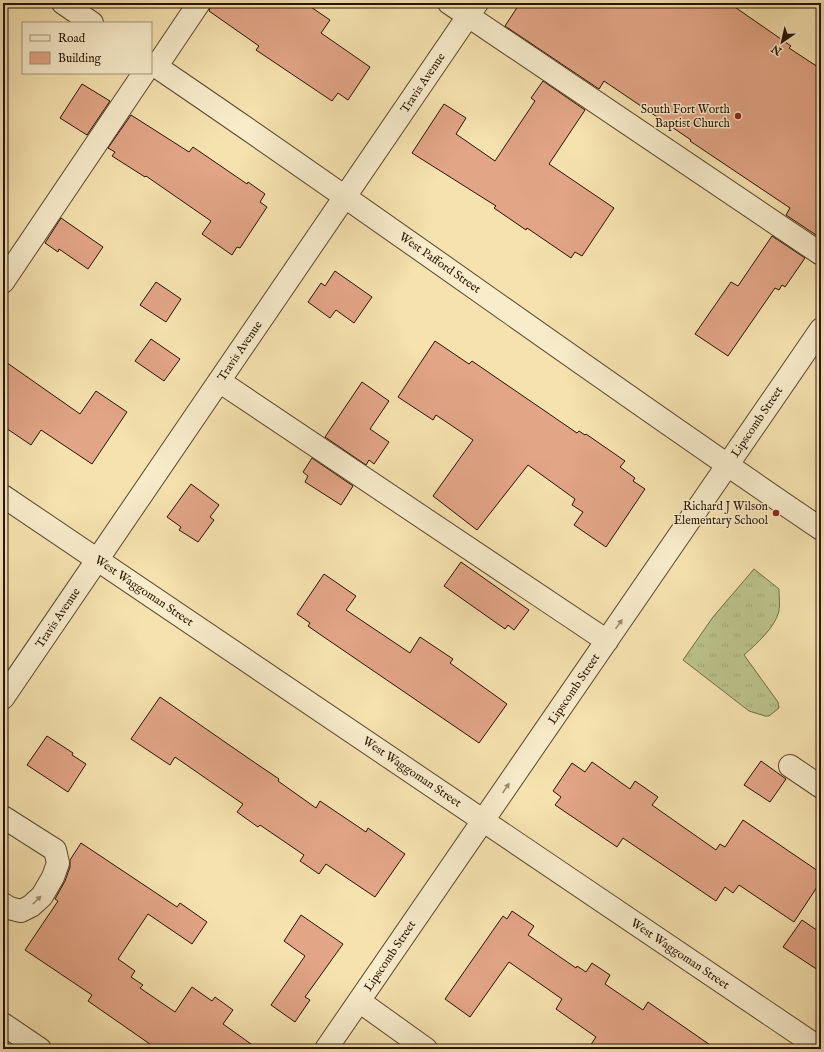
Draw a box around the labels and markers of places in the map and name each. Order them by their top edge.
place label: South Fort Worth Baptist Church [641,102,731,132]
marker: South Fort Worth Baptist Church [733,111,743,121]
place label: Richard J Wilson Elementary School [674,499,769,528]
marker: Richard J Wilson Elementary School [771,508,781,518]

